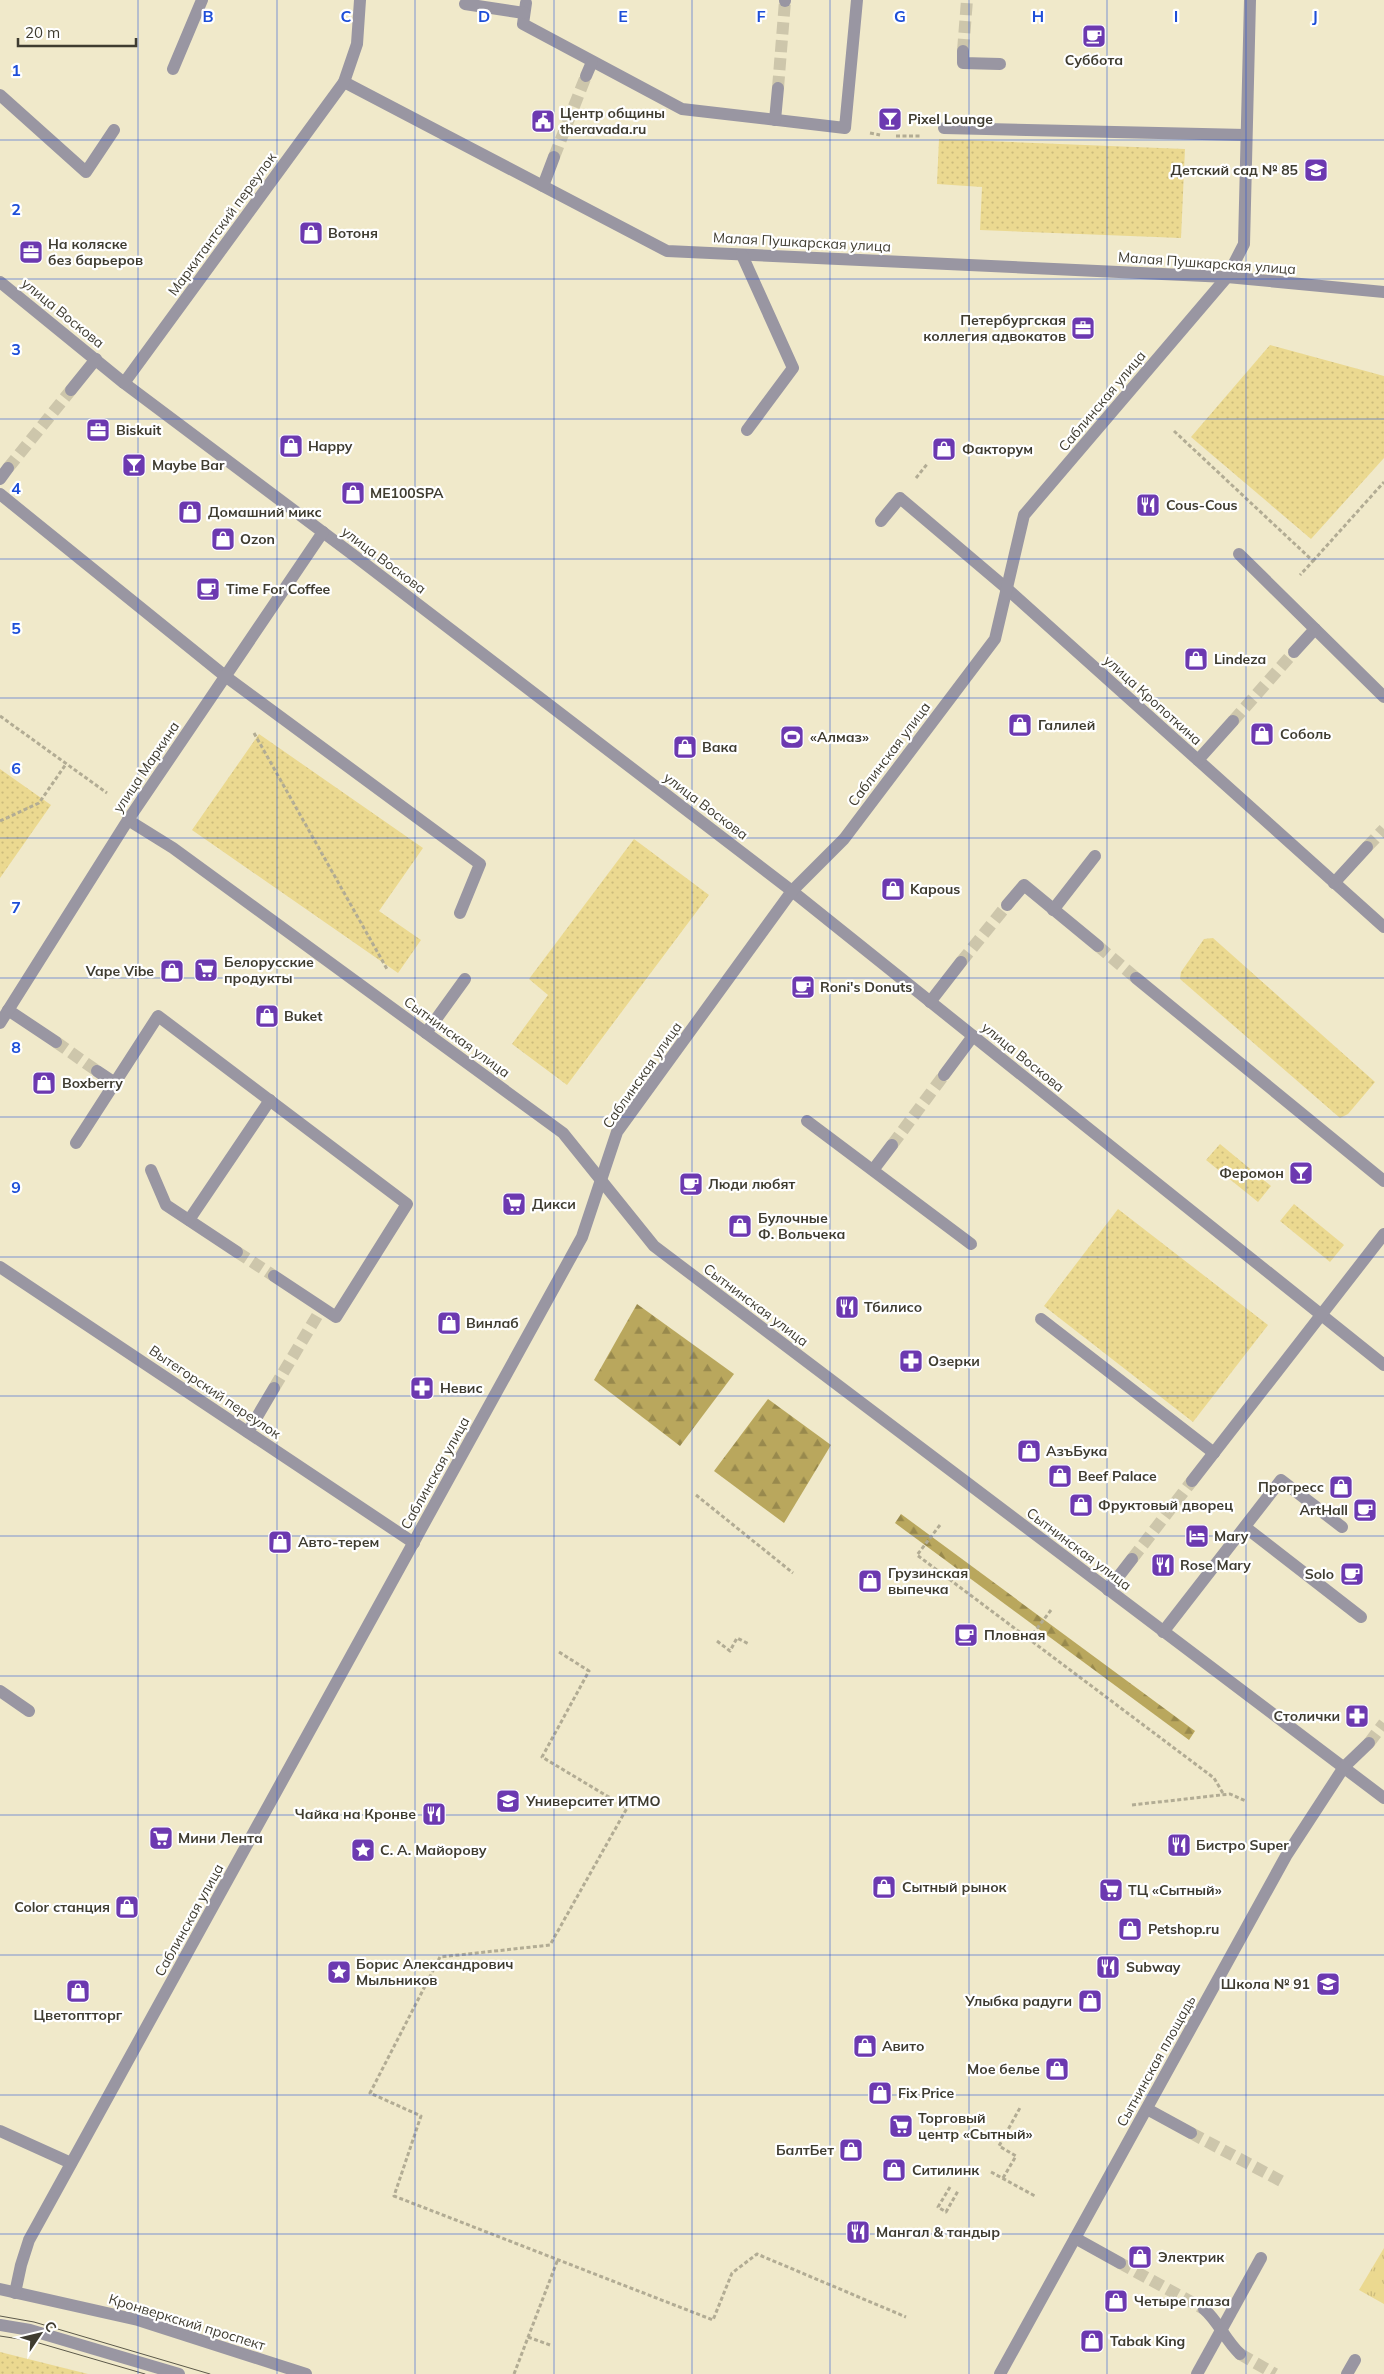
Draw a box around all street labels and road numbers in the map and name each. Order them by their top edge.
street label: Маркитантский переулок [164,148,280,299]
street label: Малая Пушкарская улица [713,228,891,256]
street label: Малая Пушкарская улица [1117,248,1297,278]
street label: улица Воскова [18,274,108,352]
street label: Саблинская улица [1055,347,1149,455]
street label: улица Воскова [338,522,430,598]
street label: улица Кропоткина [1100,651,1206,749]
street label: Саблинская улица [844,698,934,810]
street label: улица Маркина [109,718,183,816]
street label: улица Воскова [660,768,752,844]
street label: Сытнинская улица [400,992,514,1082]
street label: Саблинская улица [598,1018,686,1132]
street label: улица Воскова [978,1018,1068,1096]
street label: Сытнинская улица [700,1260,812,1350]
street label: Вытегорский переулок [146,1341,285,1443]
street label: Саблинская улица [397,1413,473,1533]
street label: Сытнинская улица [1023,1504,1135,1594]
street label: Саблинская улица [151,1860,227,1980]
street label: Сытнинская площадь [1112,1992,1200,2130]
street label: Кронверкский проспект [106,2290,268,2355]

